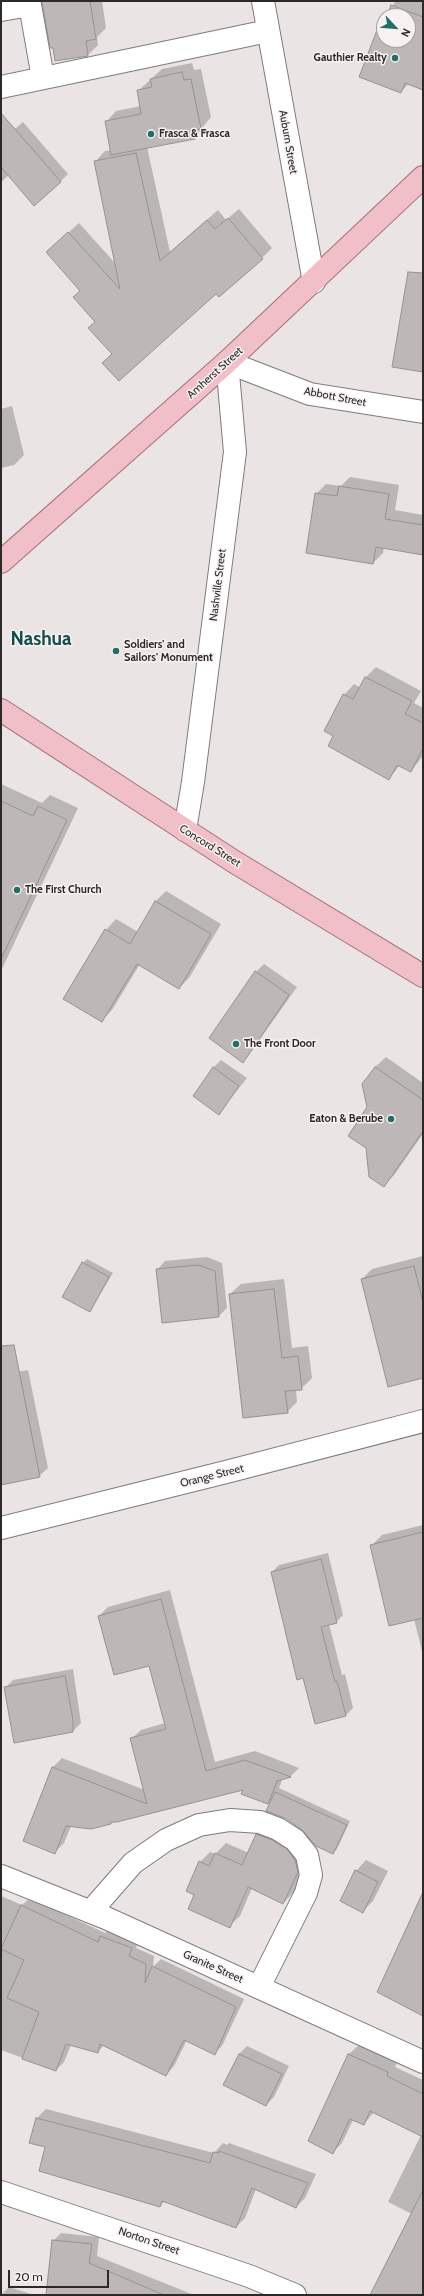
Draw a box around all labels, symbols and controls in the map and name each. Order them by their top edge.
north arrow [376,8,416,48]
text: N [398,26,414,39]
place label: Gauthier Realty [314,51,387,65]
marker: Gauthier Realty [390,53,400,63]
street label: Auburn Street [276,109,300,175]
place label: Frasca & Frasca [159,127,230,141]
marker: Frasca & Frasca [146,129,156,139]
street label: Amherst Street [184,345,246,401]
street label: Abbott Street [303,384,367,410]
street label: Nashville Street [207,548,229,622]
district label: Nashua [10,628,72,650]
place label: Soldiers' and Sailors' Monument [124,638,213,664]
marker: Soldiers' and Sailors' Monument [111,646,121,656]
street label: Concord Street [177,822,243,870]
place label: The First Church [25,883,102,897]
marker: The First Church [12,885,22,895]
place label: The Front Door [244,1037,316,1051]
marker: The Front Door [231,1039,241,1049]
place label: Eaton & Berube [309,1112,383,1126]
marker: Eaton & Berube [386,1114,396,1124]
street label: Orange Street [179,1462,245,1490]
street label: Granite Street [181,1948,245,1986]
street label: Norton Street [117,2224,181,2258]
scale bar [10,2262,111,2288]
text: 20 m [15,2269,43,2284]

